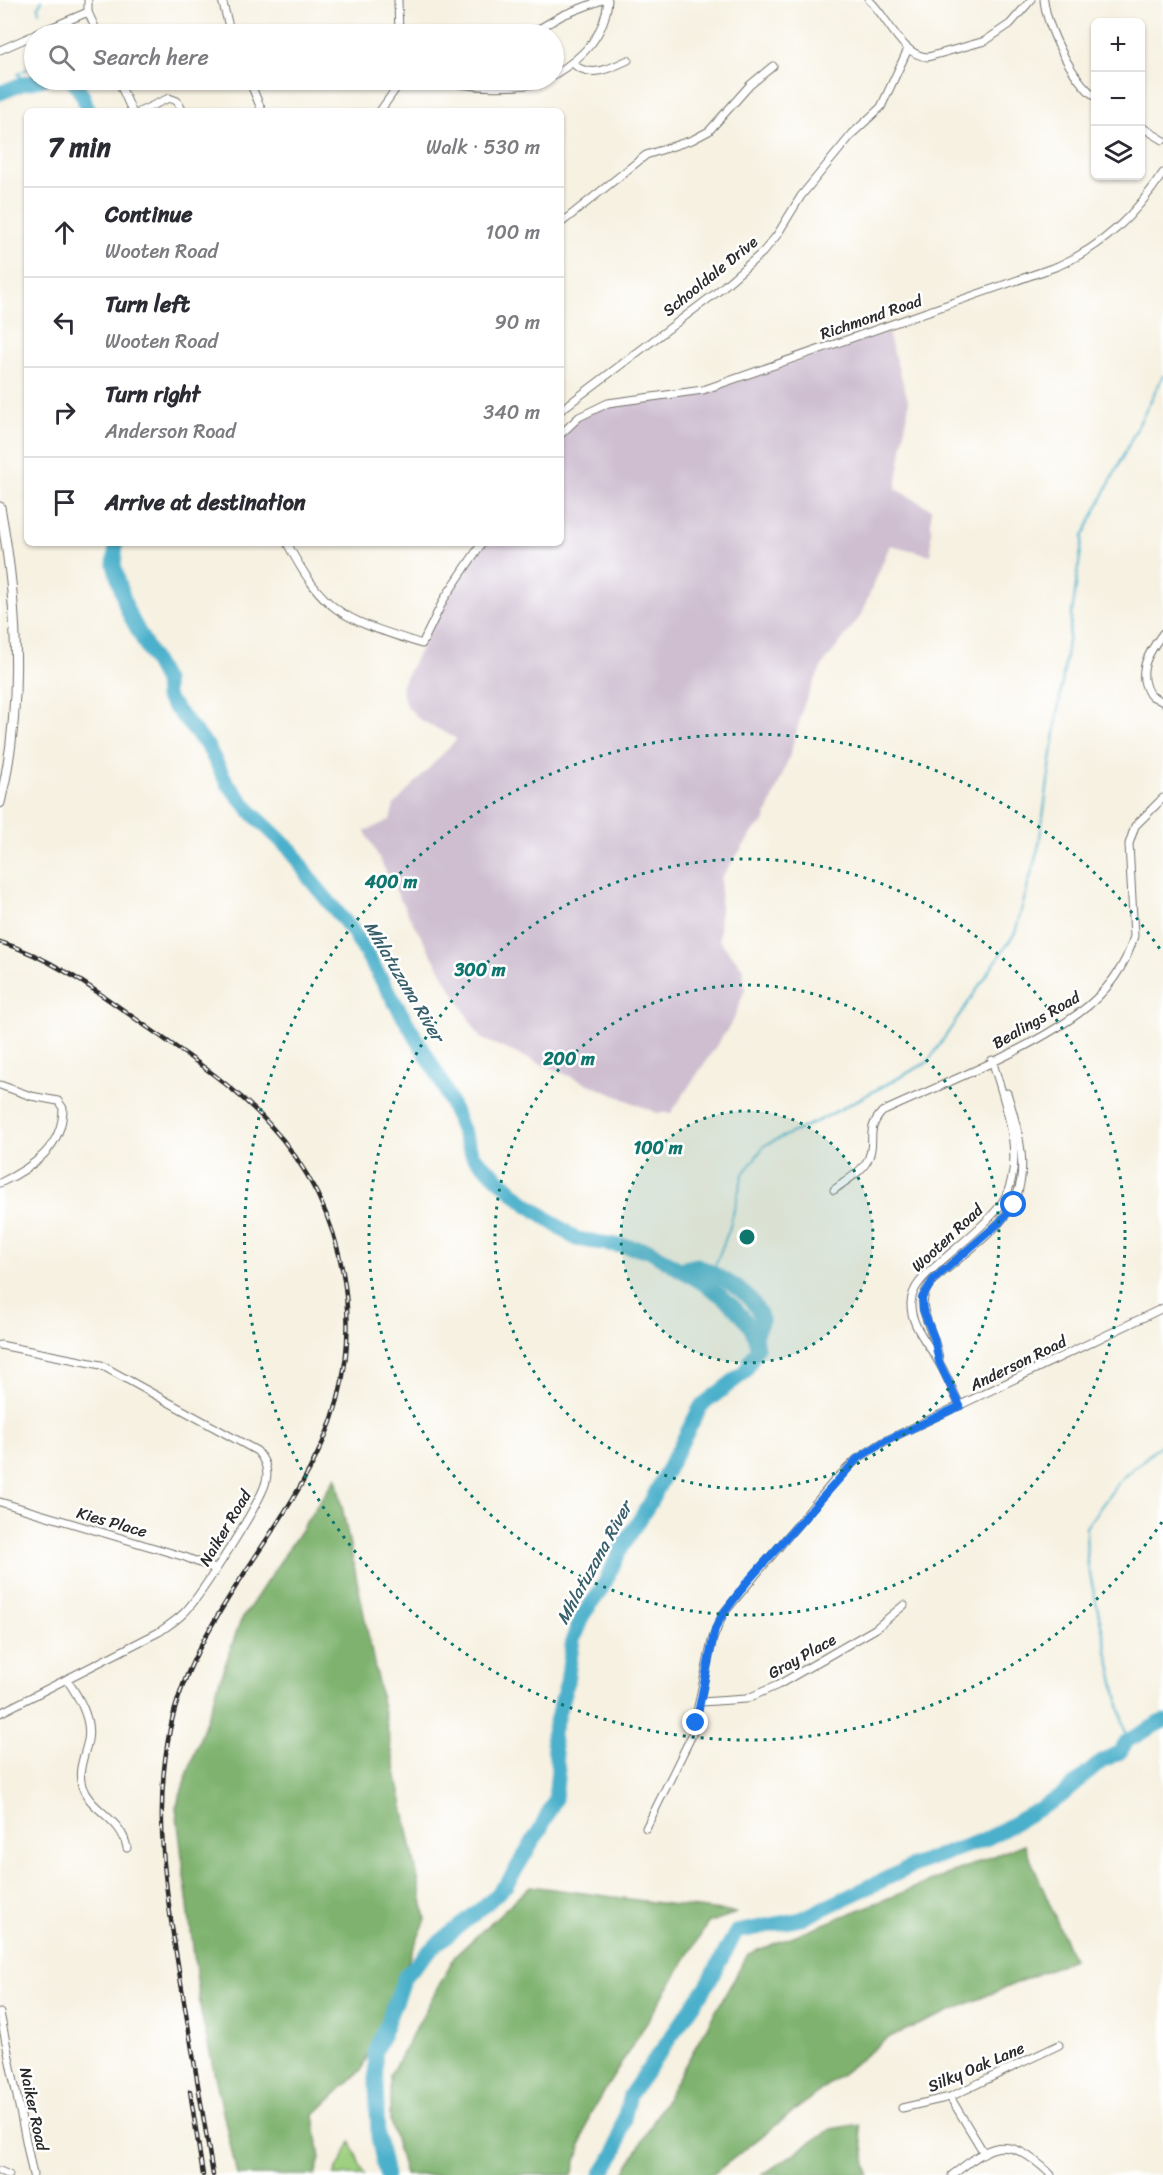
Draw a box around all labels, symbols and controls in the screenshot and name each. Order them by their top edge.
map controls [1091,18,1145,180]
button: + [1091,18,1145,72]
search box [24,24,564,90]
text: Search here [93,38,209,77]
icon: search [45,41,78,74]
button: − [1091,72,1145,126]
text: 7 min [48,124,111,170]
button: layers [1091,126,1145,180]
text: Walk · 530 m [426,130,540,165]
text: Continue [105,195,193,234]
text: 100 m [486,215,540,250]
icon: ahead [48,216,81,249]
street label: Schooldale Drive [656,228,765,324]
text: Wooten Road [105,234,218,269]
text: Turn left [105,285,190,324]
street label: Richmond Road [816,285,927,348]
text: 90 m [495,305,540,340]
icon: left [48,306,81,339]
text: Wooten Road [105,324,218,359]
text: Turn right [105,375,200,414]
text: 340 m [483,395,540,430]
icon: right [48,396,81,429]
text: Anderson Road [105,414,236,449]
text: Arrive at destination [105,483,306,522]
icon: arrive [48,486,81,519]
text: 400 m [364,866,417,898]
water label: Mhlatuzana River [355,914,455,1051]
text: 300 m [453,954,506,986]
street label: Bealings Road [986,982,1087,1057]
text: 200 m [542,1043,595,1075]
text: 100 m [634,1132,683,1164]
route start [1000,1191,1026,1217]
street label: Wooten Road [904,1196,991,1279]
centre of rings [737,1227,757,1247]
street label: Anderson Road [964,1326,1073,1399]
street label: Naiker Road [191,1483,260,1572]
water label: Mhlatuzana River [547,1492,643,1630]
street label: Kies Place [73,1498,151,1546]
street label: Gray Place [762,1625,842,1687]
route end [682,1709,708,1735]
street label: Silky Oak Lane [923,2033,1029,2101]
street label: Naiker Road [11,2065,57,2155]

